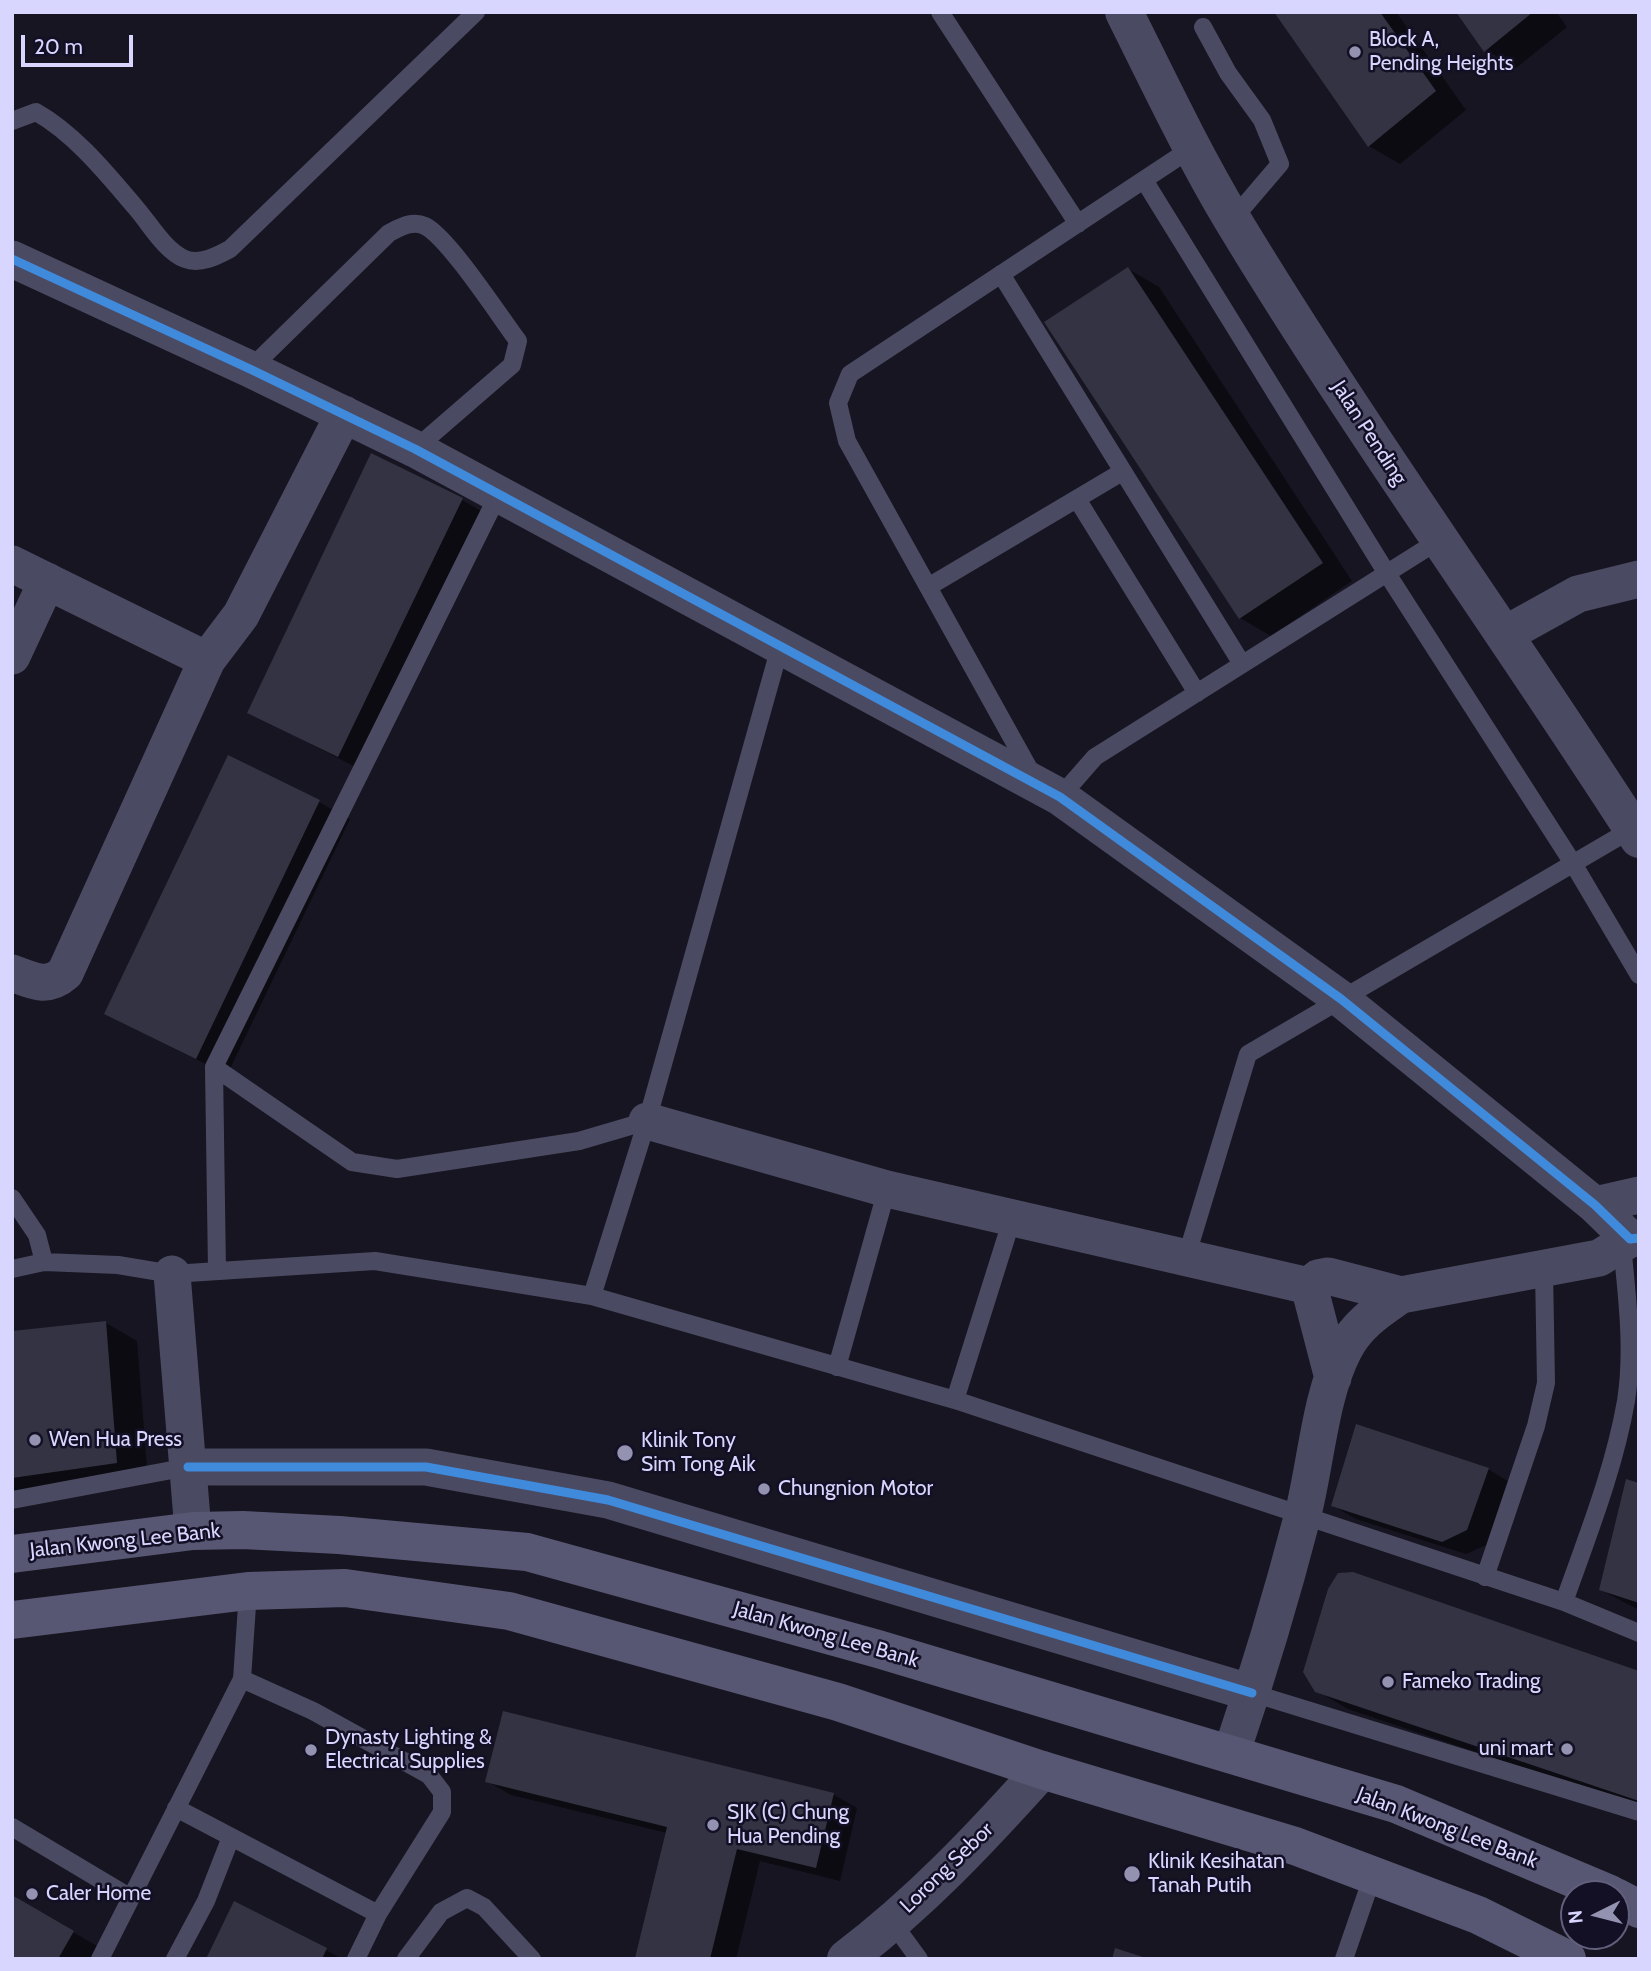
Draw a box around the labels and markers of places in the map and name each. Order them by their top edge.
place label: Block A, Pending Heights [1369,27,1513,77]
marker: Block A, Pending Heights [1347,44,1363,60]
place label: Wen Hua Press [49,1427,182,1453]
place label: Klinik Tony Sim Tong Aik [641,1428,756,1478]
marker: Wen Hua Press [27,1432,43,1448]
marker: Klinik Tony Sim Tong Aik [615,1443,635,1463]
place label: Chungnion Motor [778,1476,933,1502]
marker: Chungnion Motor [756,1481,772,1497]
place label: Fameko Trading [1402,1669,1540,1695]
marker: Fameko Trading [1380,1674,1396,1690]
place label: Dynasty Lighting & Electrical Supplies [325,1725,492,1775]
place label: uni mart [1479,1736,1553,1762]
marker: uni mart [1559,1741,1575,1757]
marker: Dynasty Lighting & Electrical Supplies [303,1742,319,1758]
place label: SJK (C) Chung Hua Pending [727,1800,849,1850]
marker: SJK (C) Chung Hua Pending [705,1817,721,1833]
place label: Klinik Kesihatan Tanah Putih [1148,1849,1285,1899]
marker: Klinik Kesihatan Tanah Putih [1122,1864,1142,1884]
place label: Caler Home [46,1881,151,1907]
marker: Caler Home [24,1886,40,1902]

